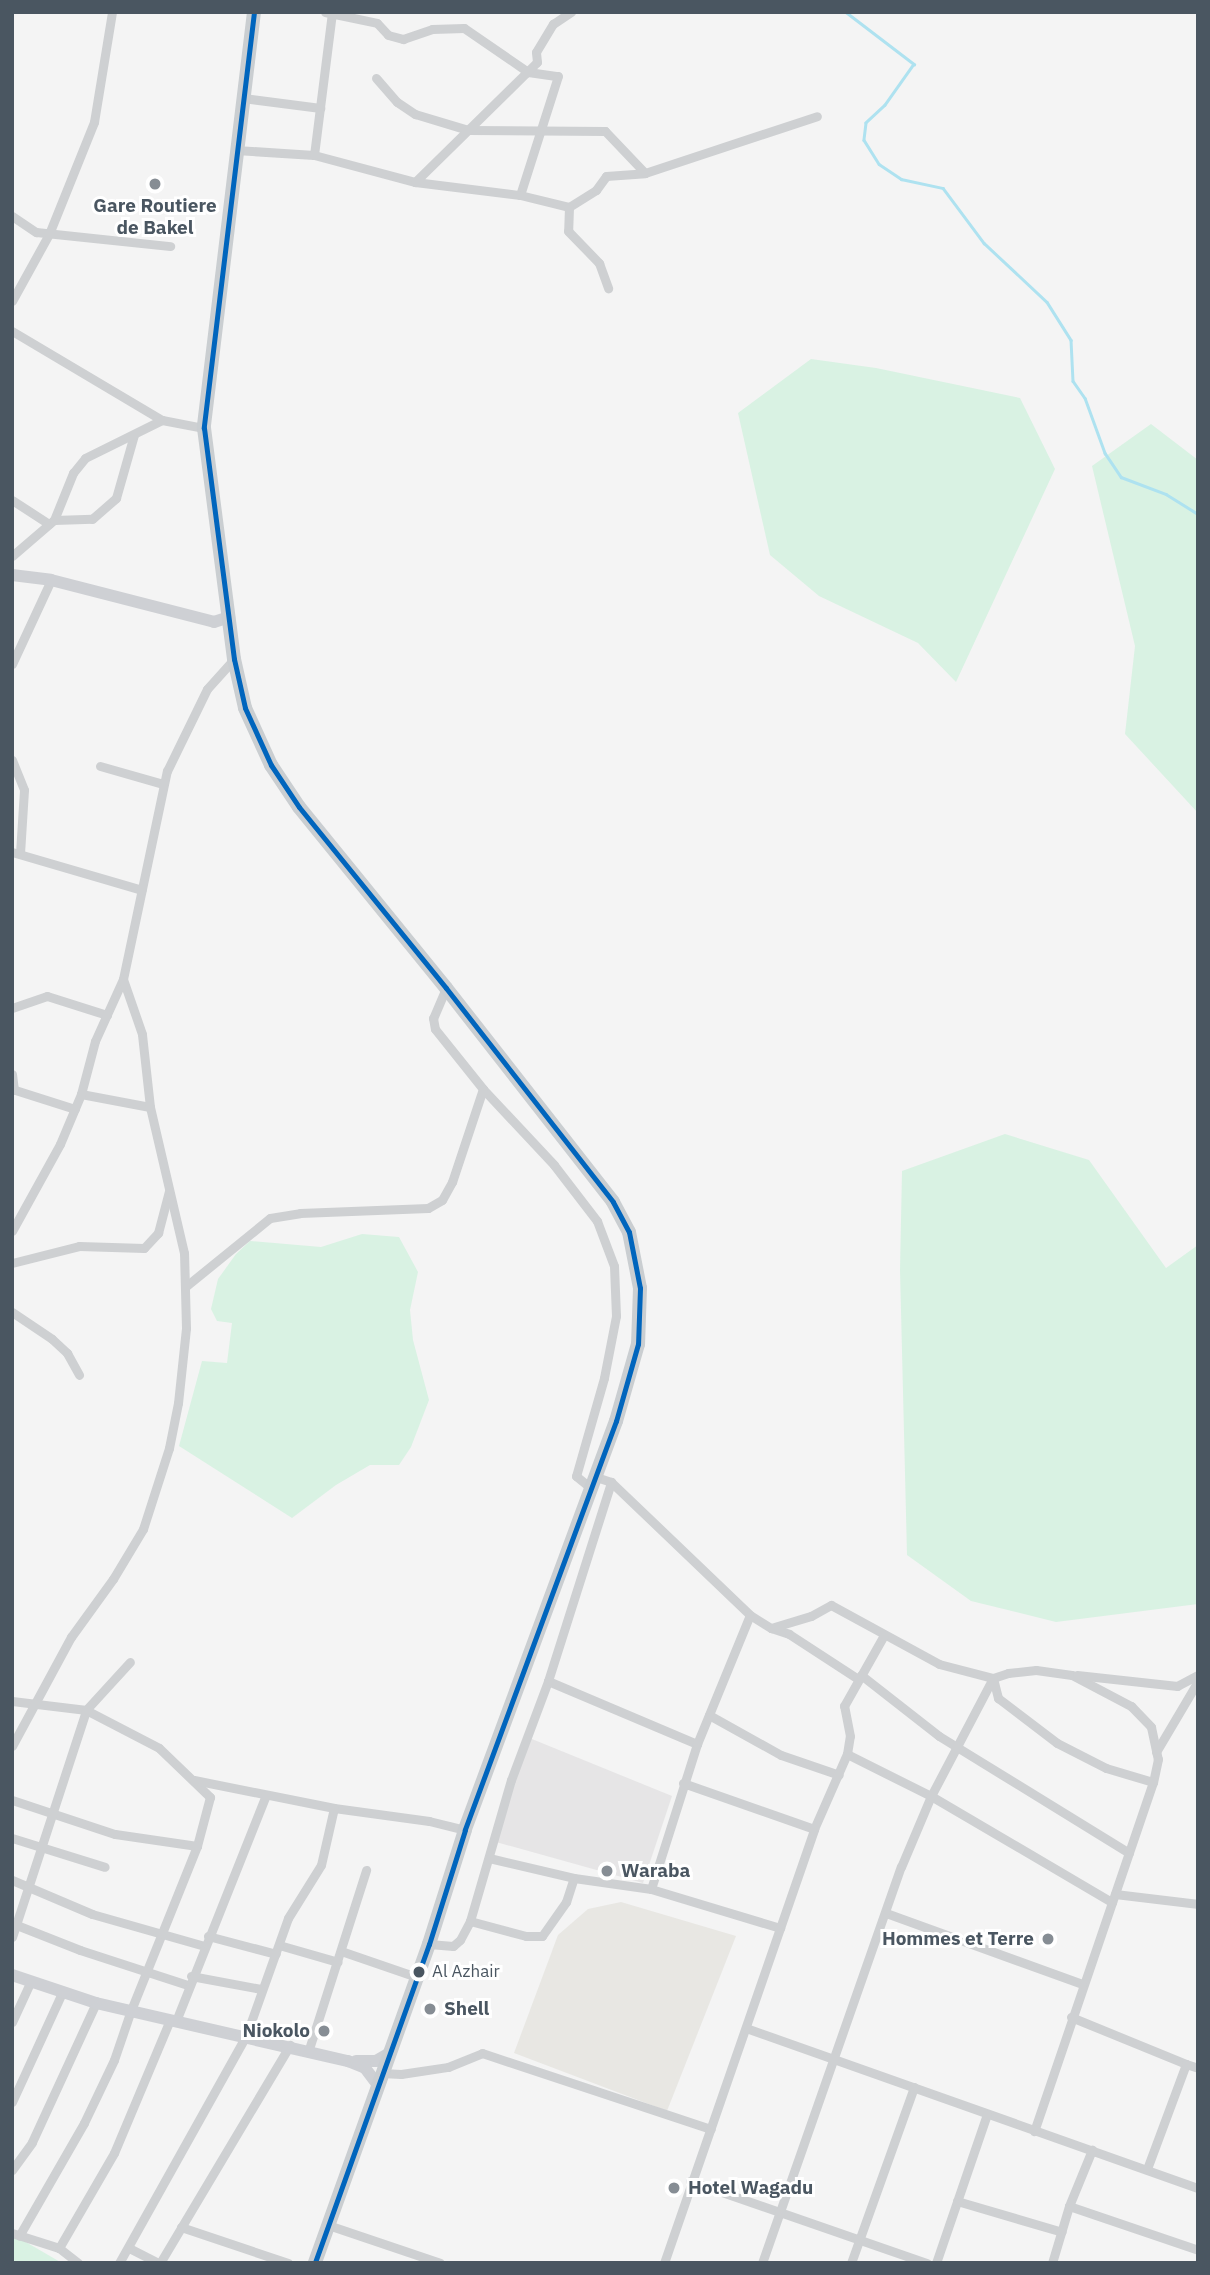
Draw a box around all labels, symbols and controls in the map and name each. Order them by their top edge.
marker: Gare Routiere de Bakel [147,176,163,192]
place label: Gare Routiere de Bakel [93,195,217,239]
place label: Waraba [621,1860,690,1882]
marker: Waraba [599,1863,615,1879]
place label: Hommes et Terre [882,1928,1034,1950]
marker: Hommes et Terre [1040,1931,1056,1947]
place label: Al Azhair [432,1962,500,1982]
marker: Al Azhair [412,1965,426,1979]
place label: Shell [444,1998,489,2020]
marker: Shell [422,2001,438,2017]
place label: Niokolo [242,2020,310,2042]
marker: Niokolo [316,2023,332,2039]
place label: Hotel Wagadu [688,2177,813,2199]
marker: Hotel Wagadu [666,2180,682,2196]

